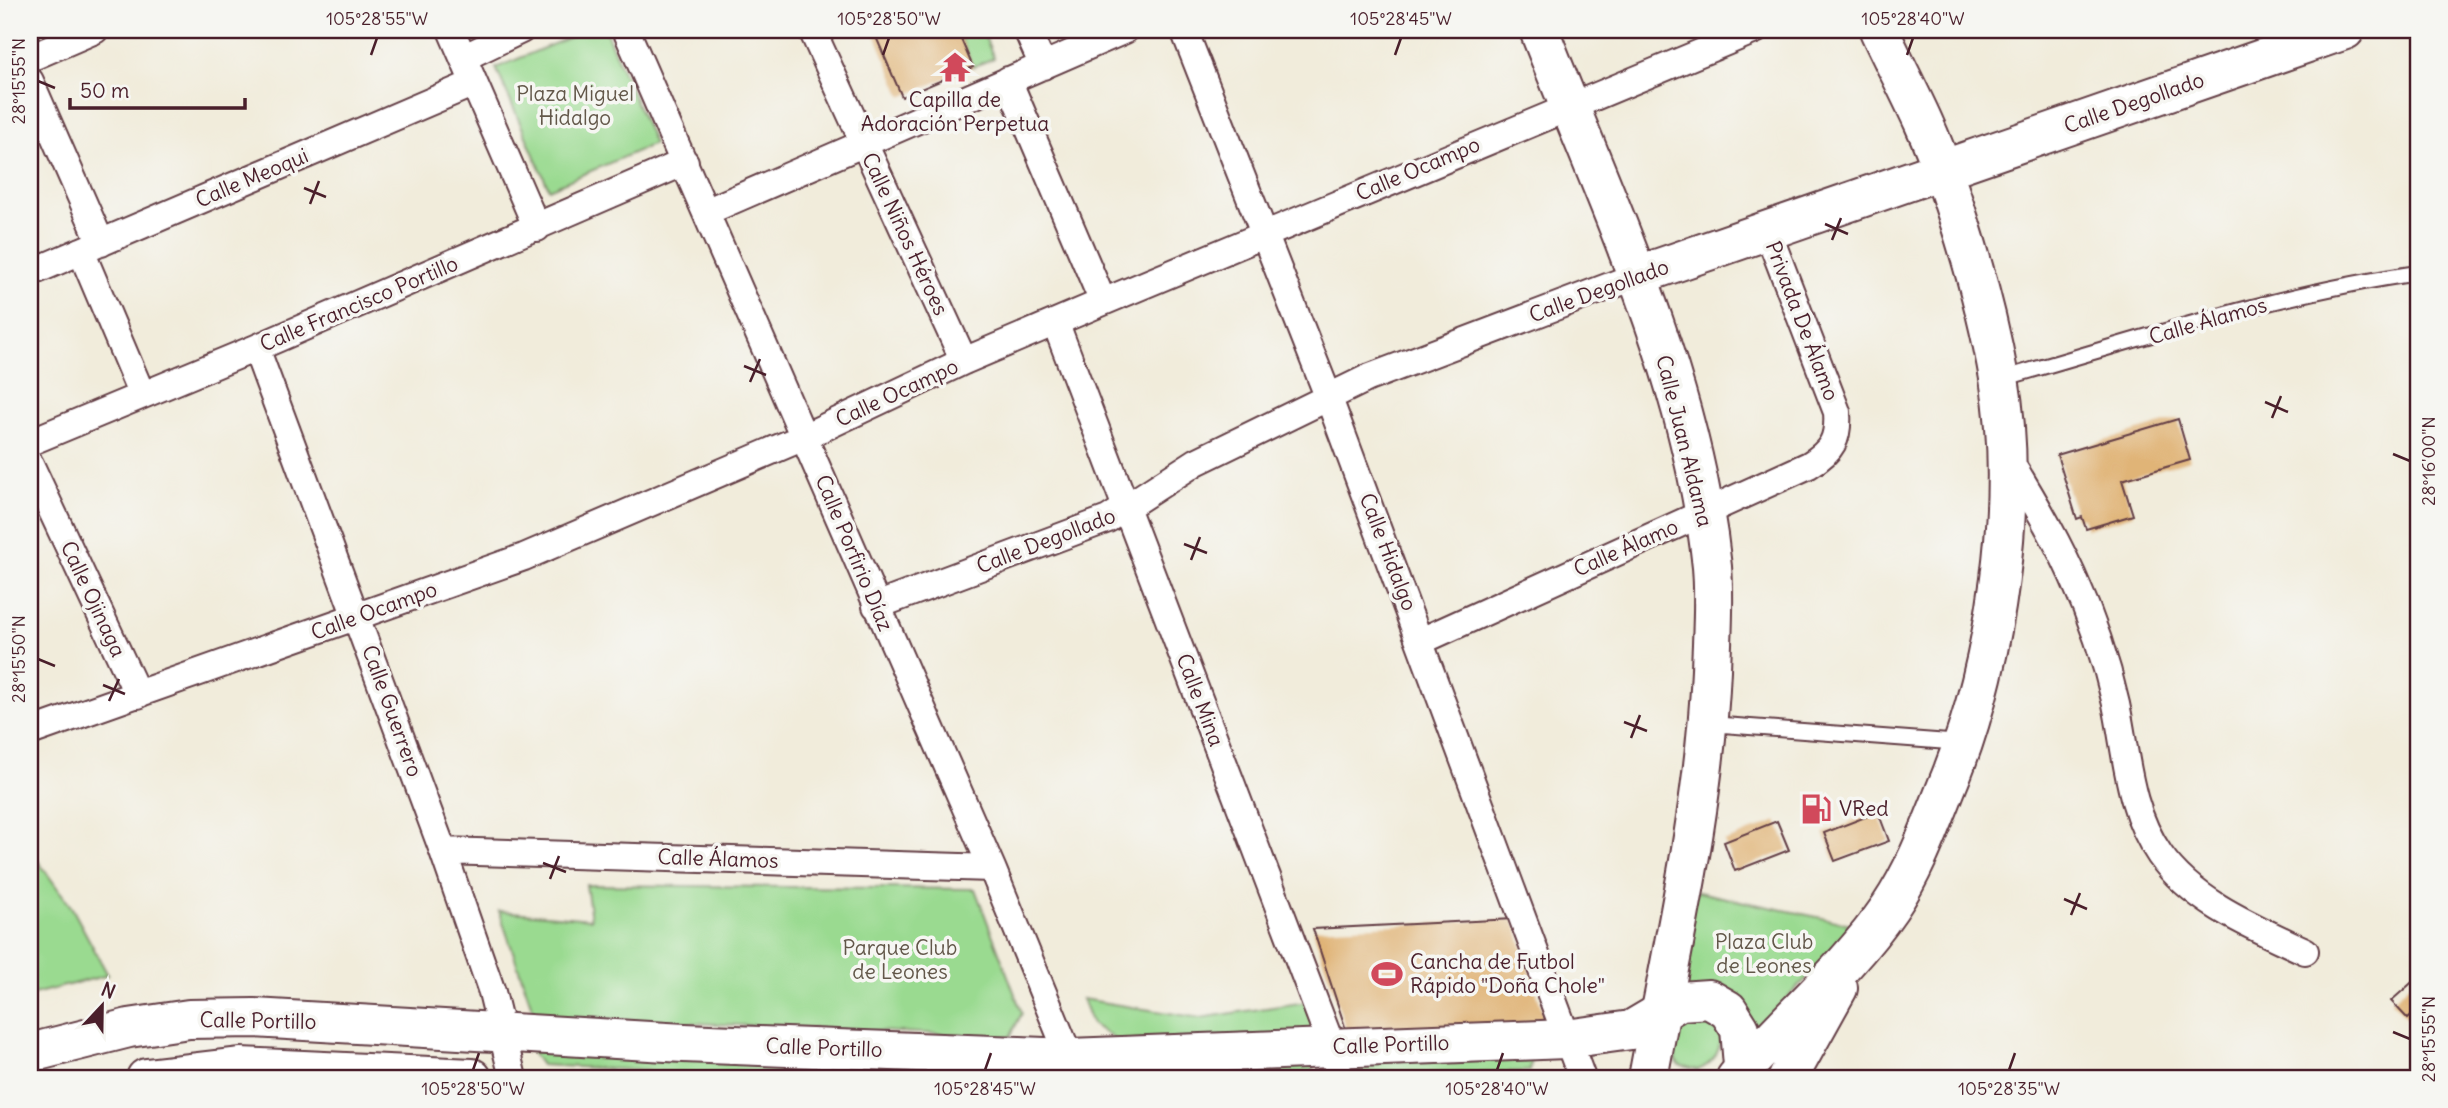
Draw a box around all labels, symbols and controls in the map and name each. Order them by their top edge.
text: 105°28'55"W [326,7,428,30]
text: 105°28'50"W [837,7,941,30]
text: 105°28'45"W [1350,7,1452,30]
text: 105°28'40"W [1861,7,1965,30]
text: 28°15'55"N [7,38,30,124]
temple icon: Capilla de Adoración Perpetua [938,50,972,84]
scale bar [70,66,245,110]
street label: Calle Degollado [2060,66,2208,139]
text: 50 m [80,77,129,104]
park label: Plaza Miguel Hidalgo [516,80,634,131]
place label: Capilla de Adoración Perpetua [861,86,1049,137]
street label: Calle Ocampo [1352,130,1484,207]
street label: Calle Meoqui [191,142,312,213]
street label: Calle Niños Héroes [856,148,955,319]
street label: Privada De Álamo [1760,237,1845,404]
street label: Calle Francisco Portillo [256,250,462,358]
street label: Calle Degollado [1525,253,1672,328]
street label: Calle Álamos [2146,291,2270,350]
street label: Calle Ocampo [831,352,962,433]
street label: Calle Juan Aldama [1650,352,1719,530]
text: 28°16'00"N [2417,416,2440,506]
street label: Calle Porfirio Díaz [809,471,900,635]
street label: Calle Hidalgo [1354,489,1423,614]
street label: Calle Degollado [973,502,1119,579]
street label: Calle Álamo [1569,512,1682,583]
street label: Calle Ojinaga [55,537,132,661]
street label: Calle Ocampo [307,575,441,646]
text: 28°15'50"N [7,615,30,703]
street label: Calle Guerrero [356,641,429,780]
street label: Calle Mina [1170,650,1230,750]
fuel station icon: VRed [1799,792,1833,826]
place label: VRed [1839,795,1889,822]
street label: Calle Álamos [657,843,779,874]
park label: Plaza Club de Leones [1715,928,1813,979]
park label: Parque Club de Leones [843,934,957,985]
place label: Cancha de Futbol Rápido "Doña Chole" [1410,948,1605,999]
sports icon: Cancha de Futbol Rápido "Doña Chole" [1370,957,1404,991]
north arrow [66,972,136,1042]
text: N [98,977,119,1004]
text: 28°15'55"N [2417,996,2440,1082]
street label: Calle Portillo [199,1006,317,1035]
street label: Calle Portillo [1332,1029,1450,1060]
street label: Calle Portillo [765,1032,883,1063]
text: 105°28'50"W [421,1077,525,1100]
text: 105°28'45"W [934,1077,1036,1100]
text: 105°28'40"W [1445,1077,1549,1100]
text: 105°28'35"W [1958,1077,2060,1100]

